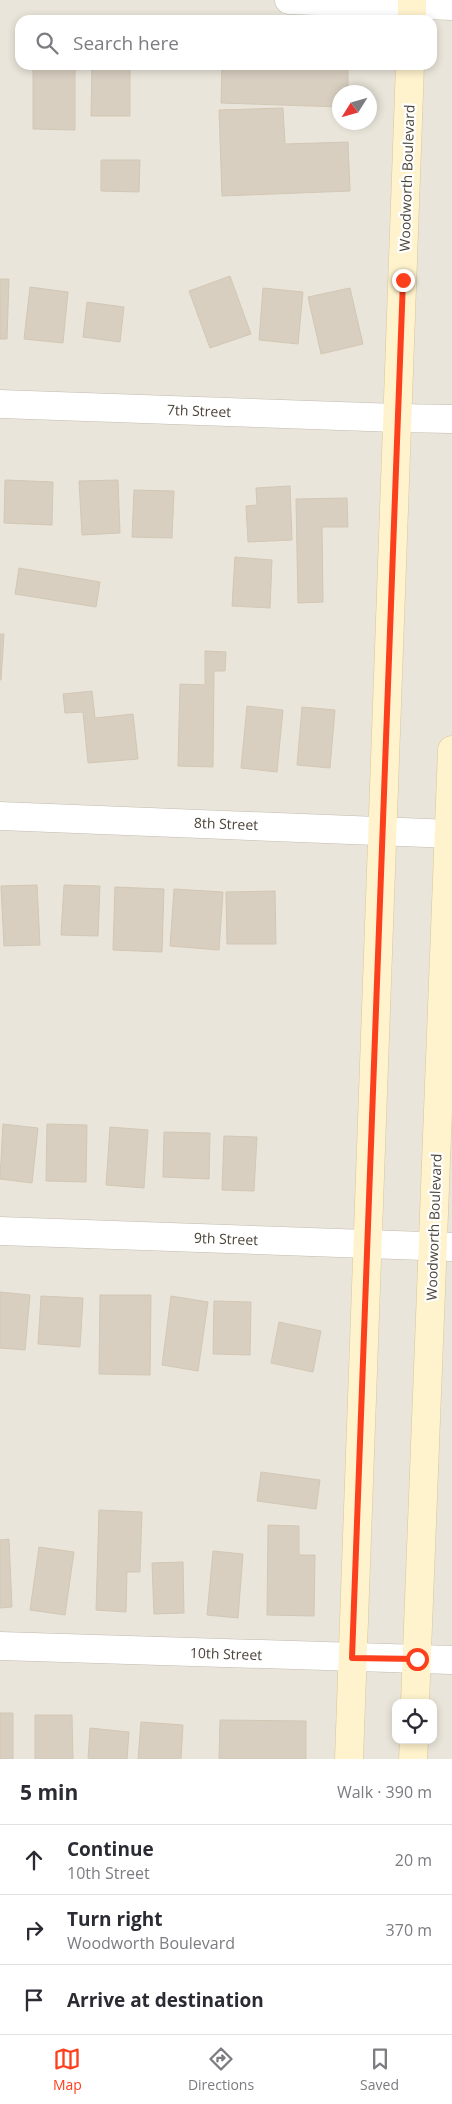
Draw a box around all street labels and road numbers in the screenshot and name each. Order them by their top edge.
street label: Woodworth Boulevard [394,104,419,252]
street label: 7th Street [167,400,231,421]
street label: 8th Street [194,813,258,834]
street label: Woodworth Boulevard [421,1153,446,1301]
street label: 9th Street [194,1228,258,1249]
street label: 10th Street [190,1643,262,1664]

